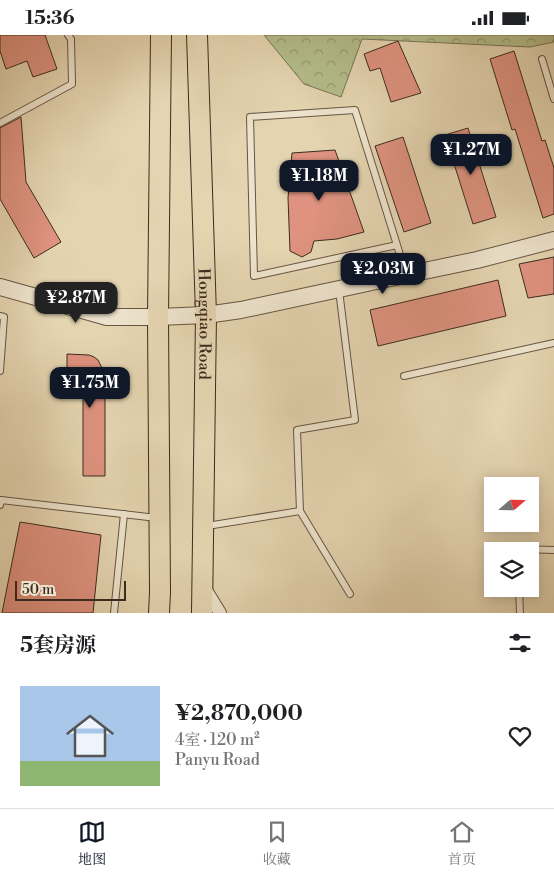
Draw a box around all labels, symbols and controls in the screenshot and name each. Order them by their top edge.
text: 15:36 [25,6,75,30]
pin: ¥1.27M [430,133,512,176]
text: ¥1.27M [442,140,500,160]
pin: ¥1.18M [278,159,360,202]
text: ¥1.18M [290,166,348,186]
pin: ¥2.03M [342,253,424,295]
text: ¥2.03M [352,259,414,279]
street label: Hongqiao Road [193,268,215,380]
pin: ¥2.87M [35,281,117,324]
text: ¥2.87M [46,288,106,308]
pin: ¥1.75M [49,367,131,409]
text: ¥1.75M [61,373,119,393]
north arrow [484,477,539,533]
map controls [484,477,539,597]
button: layers [484,542,539,597]
scale bar [15,578,126,601]
text: 50 m [22,581,54,599]
icon: filters [506,629,534,657]
text: 5套房源 [20,633,96,659]
text: ¥2,870,000 [175,701,303,727]
icon: home [60,706,120,766]
icon: heart [506,722,534,750]
text: 4室 · 120 m² [175,730,260,750]
text: Panyu Road [175,750,260,770]
tab: 地图 [78,818,106,869]
tab: 收藏 [263,818,291,869]
tab: 首页 [448,818,476,869]

